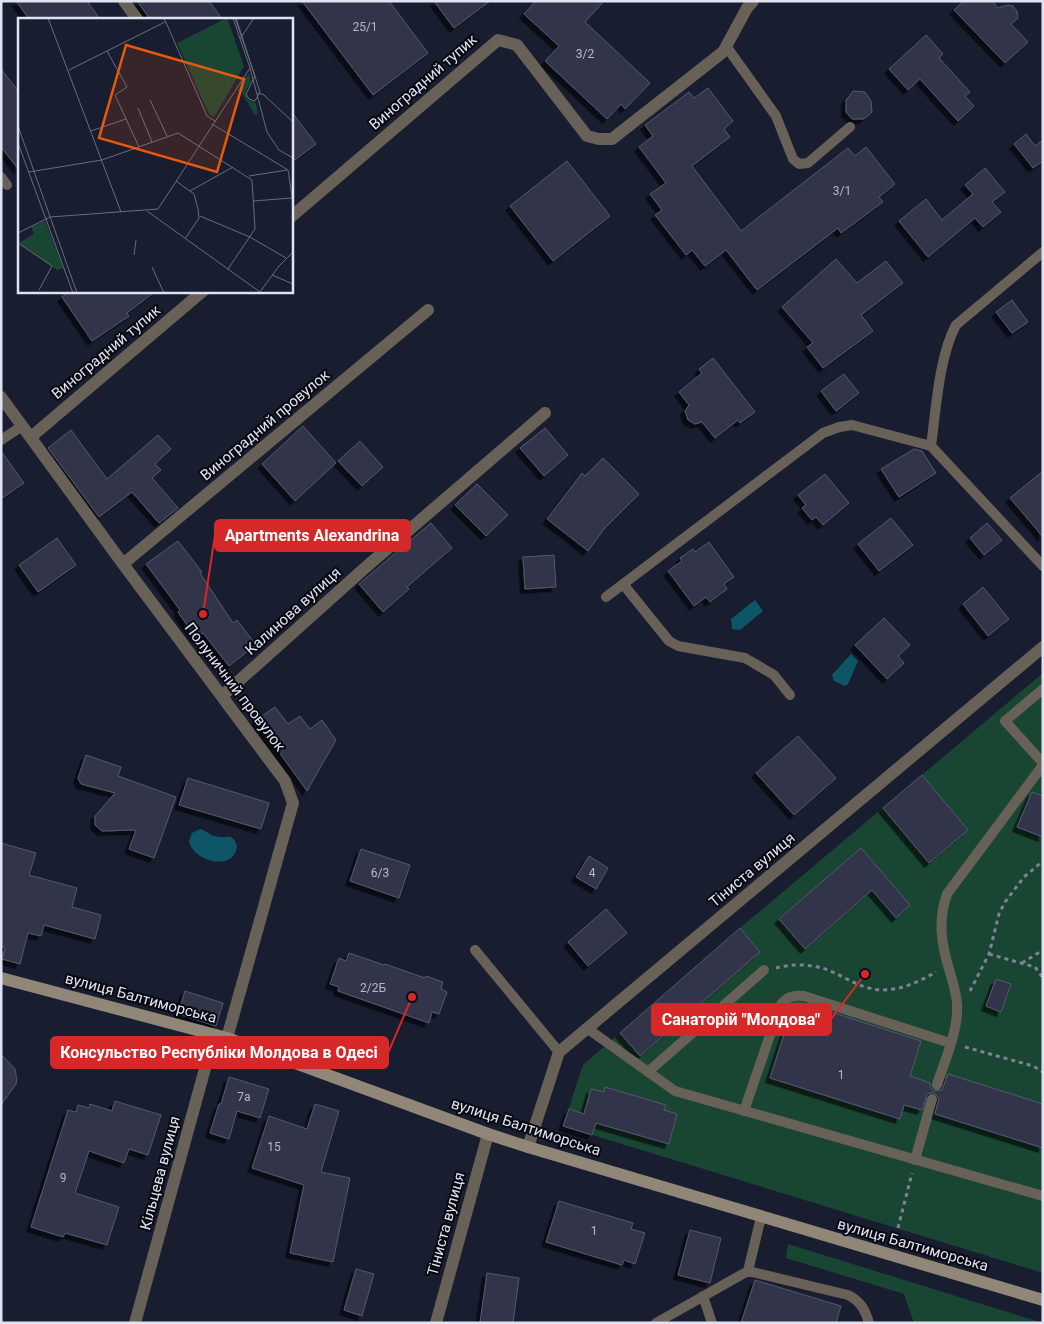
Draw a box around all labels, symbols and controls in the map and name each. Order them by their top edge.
inset map [18,18,292,292]
house number: 25/1 [352,20,378,34]
street label: Виноградний тупик [366,30,480,134]
house number: 3/2 [576,47,594,61]
house number: 3/1 [833,184,851,198]
street label: Виноградний тупик [48,301,164,403]
street label: Виноградний провулок [197,366,333,484]
callout: Apartments Alexandrina [215,520,410,551]
text: Apartments Alexandrina [225,526,400,545]
street label: Калинова вулиця [241,563,345,659]
street label: Полуничний провулок [181,619,289,755]
street label: Тіниста вулиця [705,829,799,911]
house number: 6/3 [371,866,389,880]
house number: 4 [589,866,596,880]
street label: вулиця Балтиморська [63,969,219,1027]
house number: 2/2Б [360,981,386,995]
callout: Санаторій "Молдова" [652,1004,831,1035]
text: Санаторій "Молдова" [662,1010,820,1029]
callout: Консульство Республіки Молдова в Одесі [51,1037,388,1068]
text: Консульство Республіки Молдова в Одесі [60,1043,378,1062]
house number: 1 [838,1068,844,1082]
house number: 7а [237,1090,251,1104]
street label: вулиця Балтиморська [449,1094,603,1160]
street label: Кільцева вулиця [136,1114,184,1232]
house number: 15 [267,1140,281,1154]
street label: Тіниста вулиця [424,1170,468,1278]
house number: 9 [60,1171,66,1185]
street label: вулиця Балтиморська [835,1215,991,1275]
house number: 1 [591,1224,597,1238]

